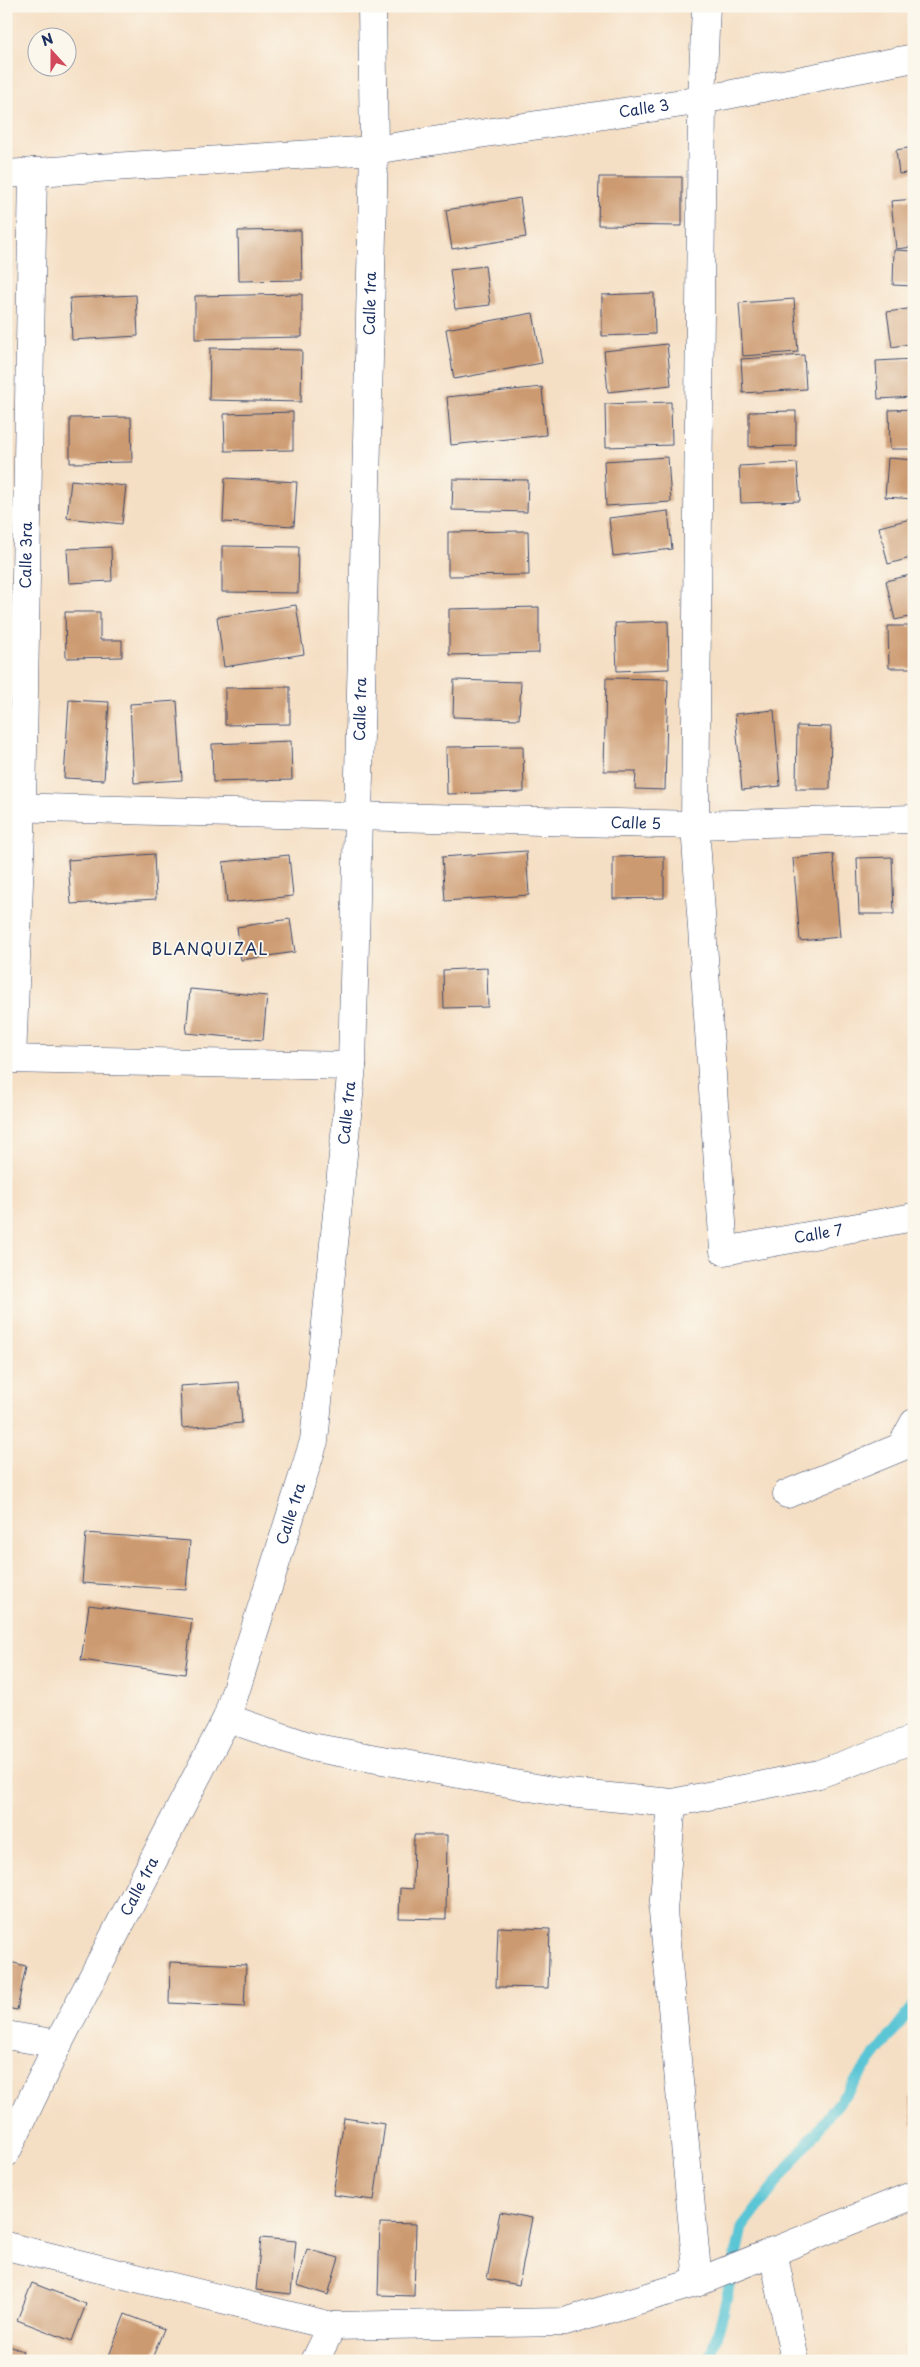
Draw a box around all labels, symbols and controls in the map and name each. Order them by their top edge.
north arrow [28,28,78,78]
text: N [38,28,56,51]
street label: Calle 3 [617,92,671,123]
street label: Calle 1ra [357,270,381,336]
street label: Calle 3ra [13,521,37,589]
street label: Calle 1ra [347,676,371,741]
street label: Calle 5 [610,810,661,834]
district label: BLANQUIZAL [152,936,268,960]
street label: Calle 1ra [331,1079,360,1146]
street label: Calle 7 [792,1217,845,1248]
street label: Calle 1ra [269,1479,310,1547]
street label: Calle 1ra [113,1852,163,1920]

